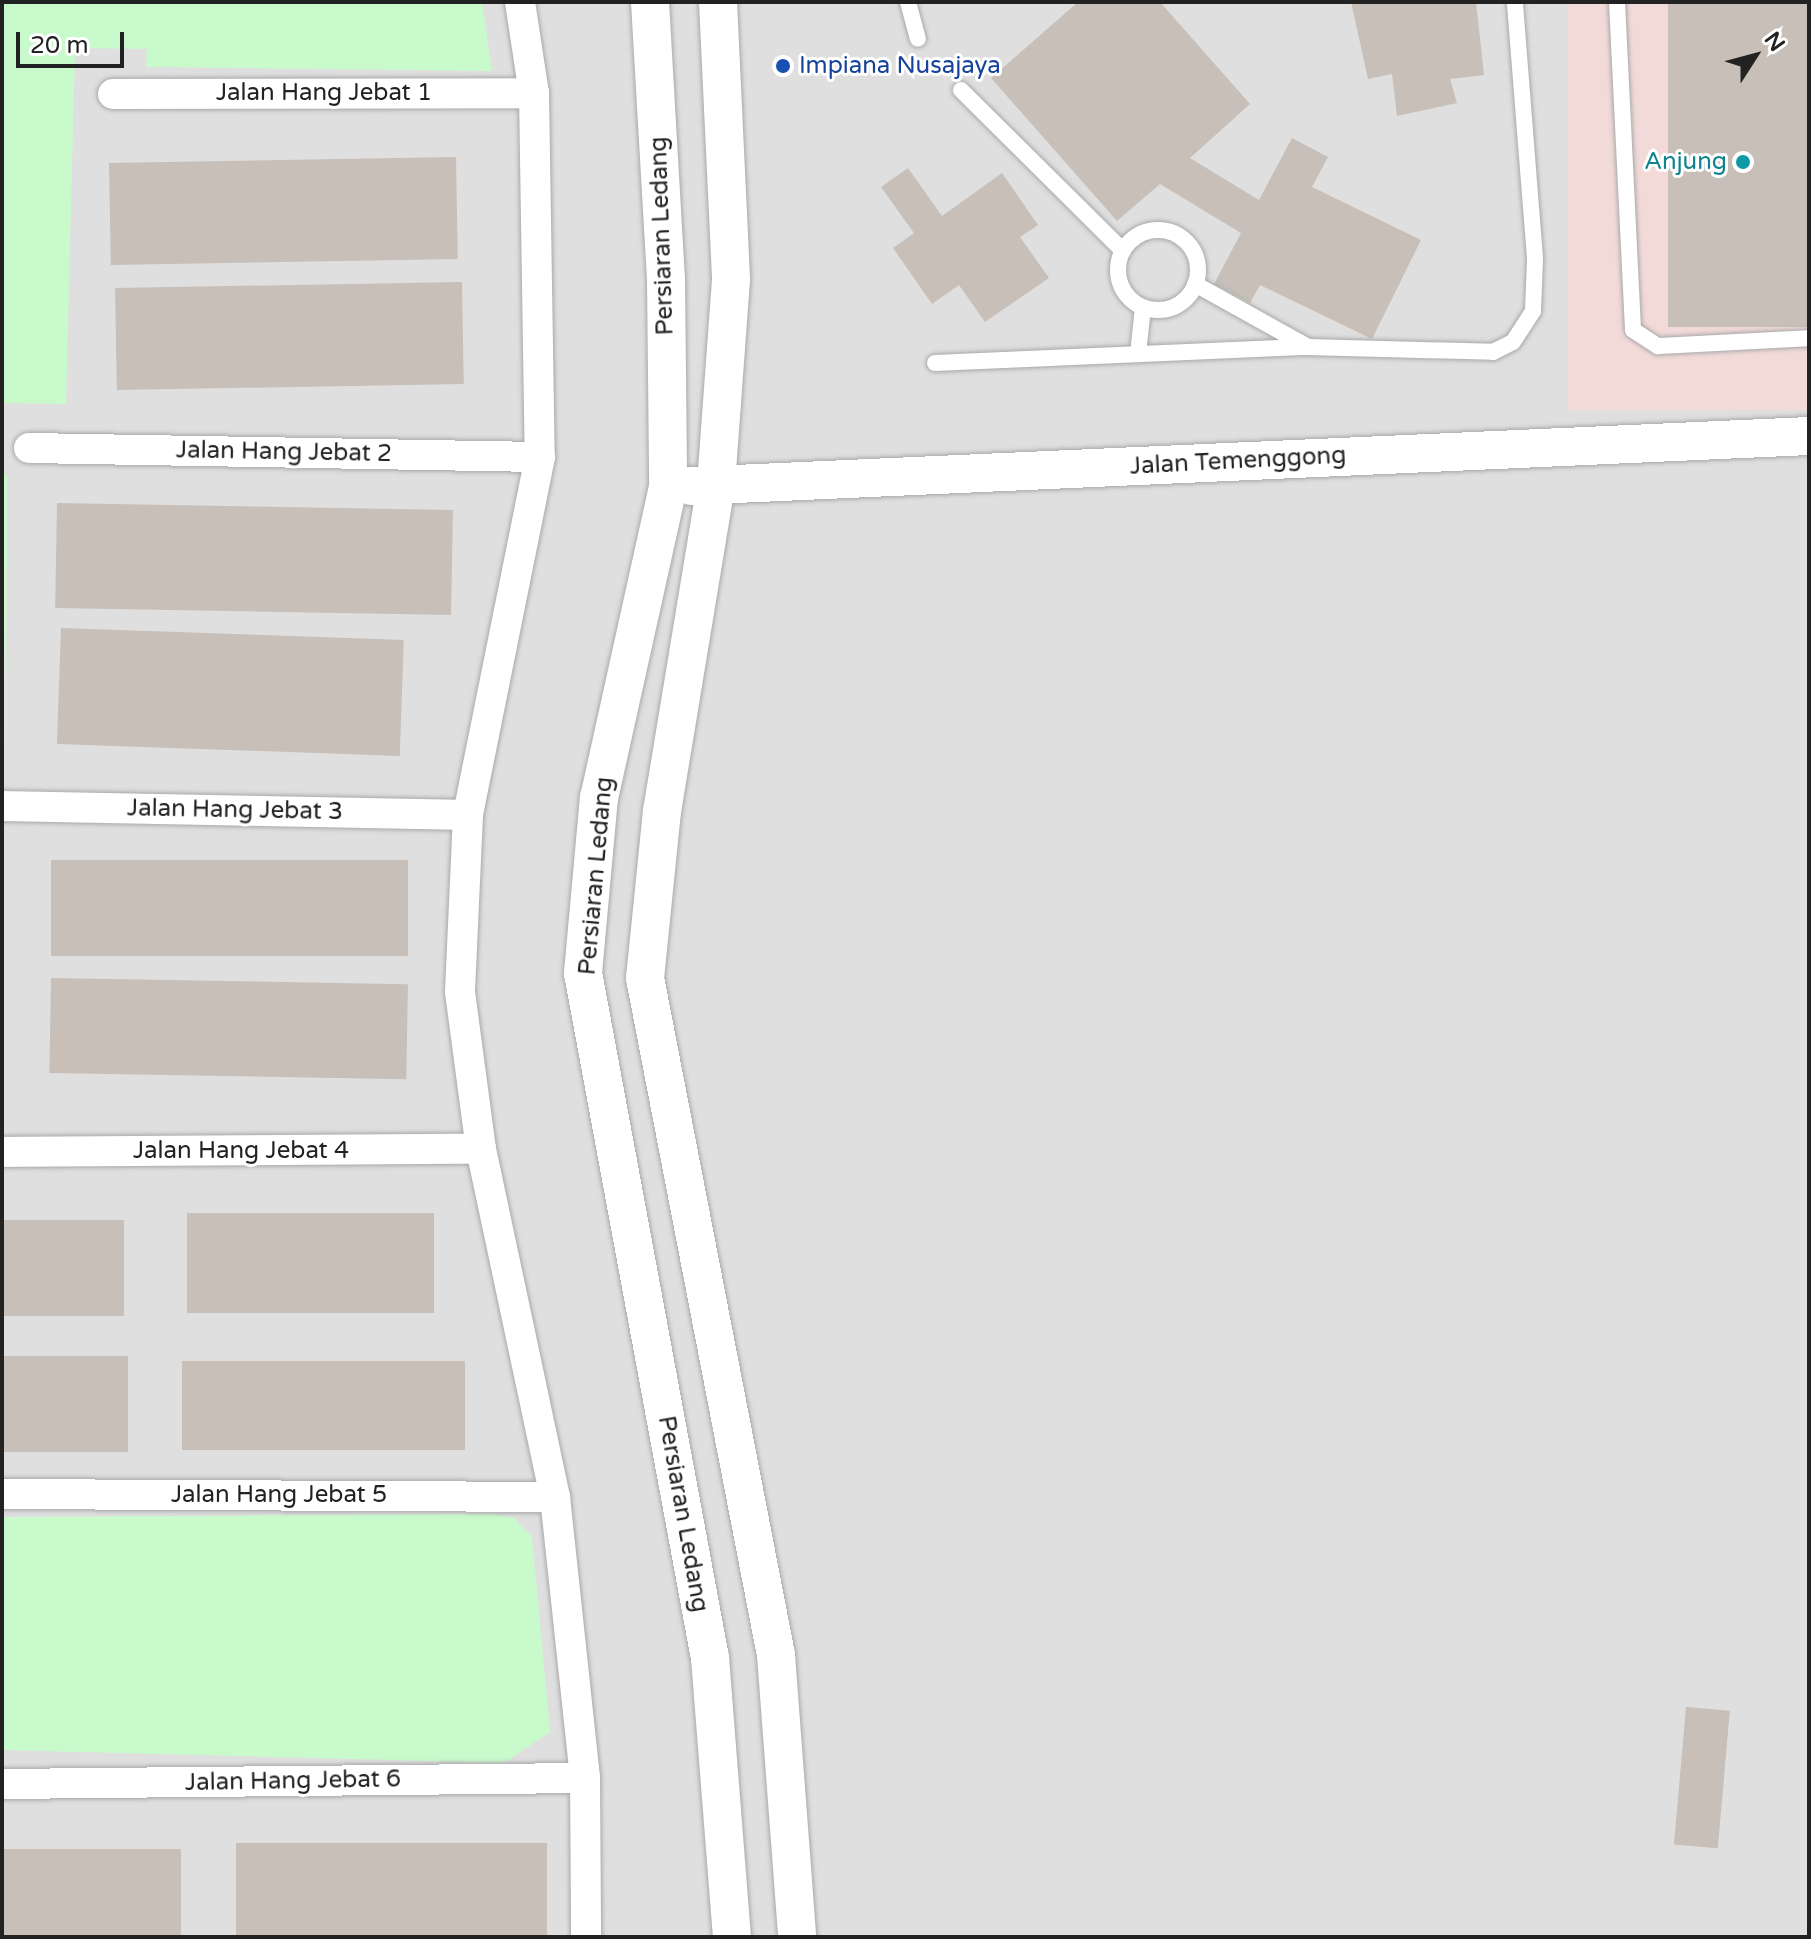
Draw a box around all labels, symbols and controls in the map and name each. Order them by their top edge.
scale bar [20,16,128,66]
north arrow [1715,16,1795,96]
text: N [1759,27,1790,57]
text: 20 m [30,31,88,60]
place label: Impiana Nusajaya [799,52,1001,80]
marker: Impiana Nusajaya [774,57,792,75]
street label: Jalan Hang Jebat 1 [216,79,432,107]
street label: Persiaran Ledang [644,136,680,336]
place label: Anjung [1644,148,1727,176]
marker: Anjung [1734,153,1752,171]
street label: Jalan Hang Jebat 2 [176,436,392,468]
street label: Jalan Temenggong [1129,441,1347,481]
street label: Persiaran Ledang [573,776,619,976]
street label: Jalan Hang Jebat 3 [127,794,343,826]
street label: Jalan Hang Jebat 4 [133,1137,349,1165]
street label: Persiaran Ledang [652,1414,714,1614]
street label: Jalan Hang Jebat 5 [171,1481,387,1509]
street label: Jalan Hang Jebat 6 [185,1765,401,1797]

